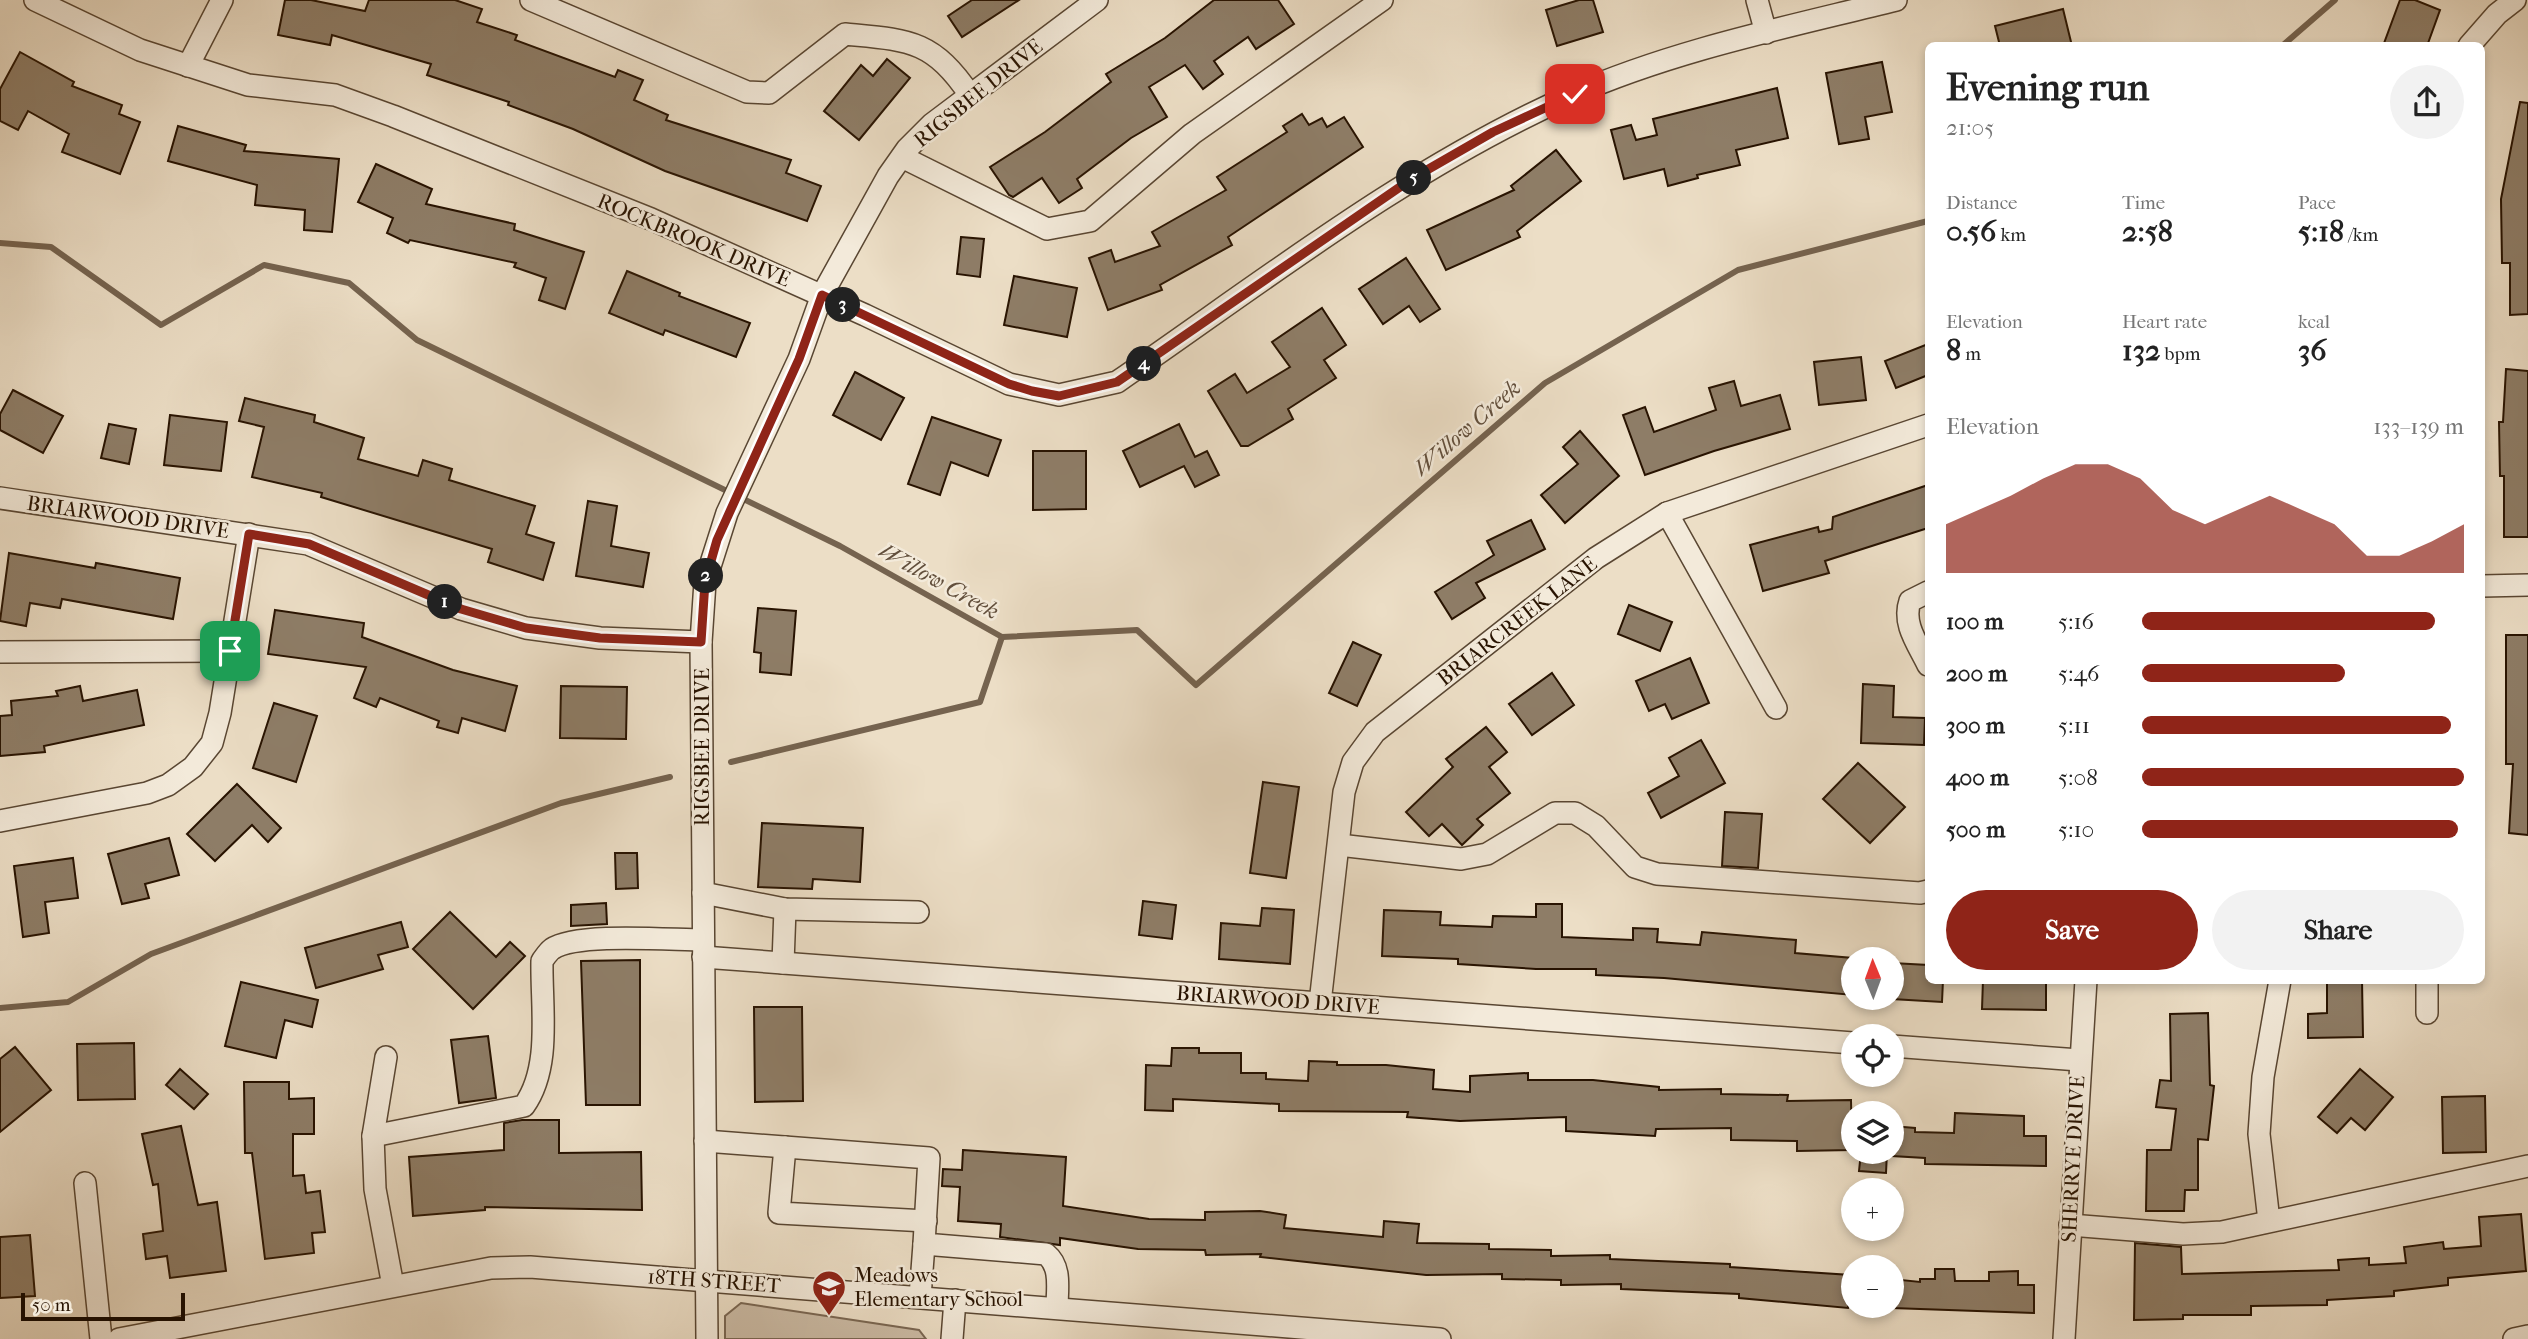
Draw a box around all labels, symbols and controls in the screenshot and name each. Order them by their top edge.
street label: RIGSBEE DRIVE [909,34,1047,152]
pin [1545,64,1605,124]
text: Evening run [1946,65,2149,110]
button: share [2390,65,2464,139]
icon: check [1556,75,1594,113]
text: 21:05 [1946,114,1994,141]
pin: 5 [1396,160,1432,196]
text: 5 [1409,166,1418,188]
street label: ROCKBROOK DRIVE [594,188,794,292]
text: Distance [1946,192,2017,214]
text: Time [2122,192,2165,214]
text: Pace [2298,192,2336,214]
text: 0.56 [1946,214,1996,249]
text: 2:58 [2122,214,2173,249]
text: 5:18 [2298,214,2344,249]
text: km [1996,224,2026,246]
text: /km [2344,224,2378,246]
pin: 3 [826,288,860,322]
text: 3 [839,293,846,315]
text: Elevation [1946,311,2023,333]
text: Heart rate [2122,311,2207,333]
text: kcal [2298,311,2330,333]
text: 8 [1946,333,1961,368]
text: 132 [2122,333,2160,368]
text: 36 [2298,333,2327,368]
text: m [1961,343,1981,365]
text: bpm [2160,343,2200,365]
pin: 4 [1126,346,1162,382]
text: 4 [1138,352,1149,374]
water label: Willow Creek [1408,374,1526,482]
text: Elevation [1946,413,2039,440]
text: 133–139 m [2373,413,2464,440]
street label: BRIARWOOD DRIVE [25,491,231,543]
water label: Willow Creek [874,537,1004,625]
street label: BRIARCREEK LANE [1433,551,1601,691]
pin: 2 [688,558,724,594]
text: 2 [701,564,710,586]
pin: 1 [428,584,462,620]
text: 1 [441,590,448,612]
text: 100 m [1946,608,2004,635]
text: 5:16 [2058,608,2094,635]
pin [200,621,260,681]
icon: arrive [211,632,249,670]
text: 200 m [1946,660,2007,687]
text: 5:46 [2058,660,2100,687]
street label: RIGSBEE DRIVE [690,668,714,826]
text: 300 m [1946,712,2005,739]
text: 5:11 [2058,712,2090,739]
text: 400 m [1946,764,2009,791]
text: 5:08 [2058,764,2098,791]
text: 500 m [1946,816,2005,843]
text: 5:10 [2058,816,2094,843]
button: Save [1946,890,2198,970]
button: Share [2212,890,2464,970]
north arrow [1841,947,1904,1010]
map controls [1841,947,1904,1318]
street label: BRIARWOOD DRIVE [1175,981,1381,1019]
button: locate [1841,1024,1904,1087]
street label: SHERRYE DRIVE [2057,1075,2089,1243]
button: layers [1841,1101,1904,1164]
button: + [1841,1178,1904,1241]
button: − [1841,1255,1904,1318]
place label: Meadows Elementary School [854,1263,1023,1311]
street label: 18TH STREET [647,1264,782,1298]
school or university icon: Meadows Elementary School [810,1268,848,1317]
scale bar [21,1290,186,1322]
text: 50 m [32,1294,71,1316]

